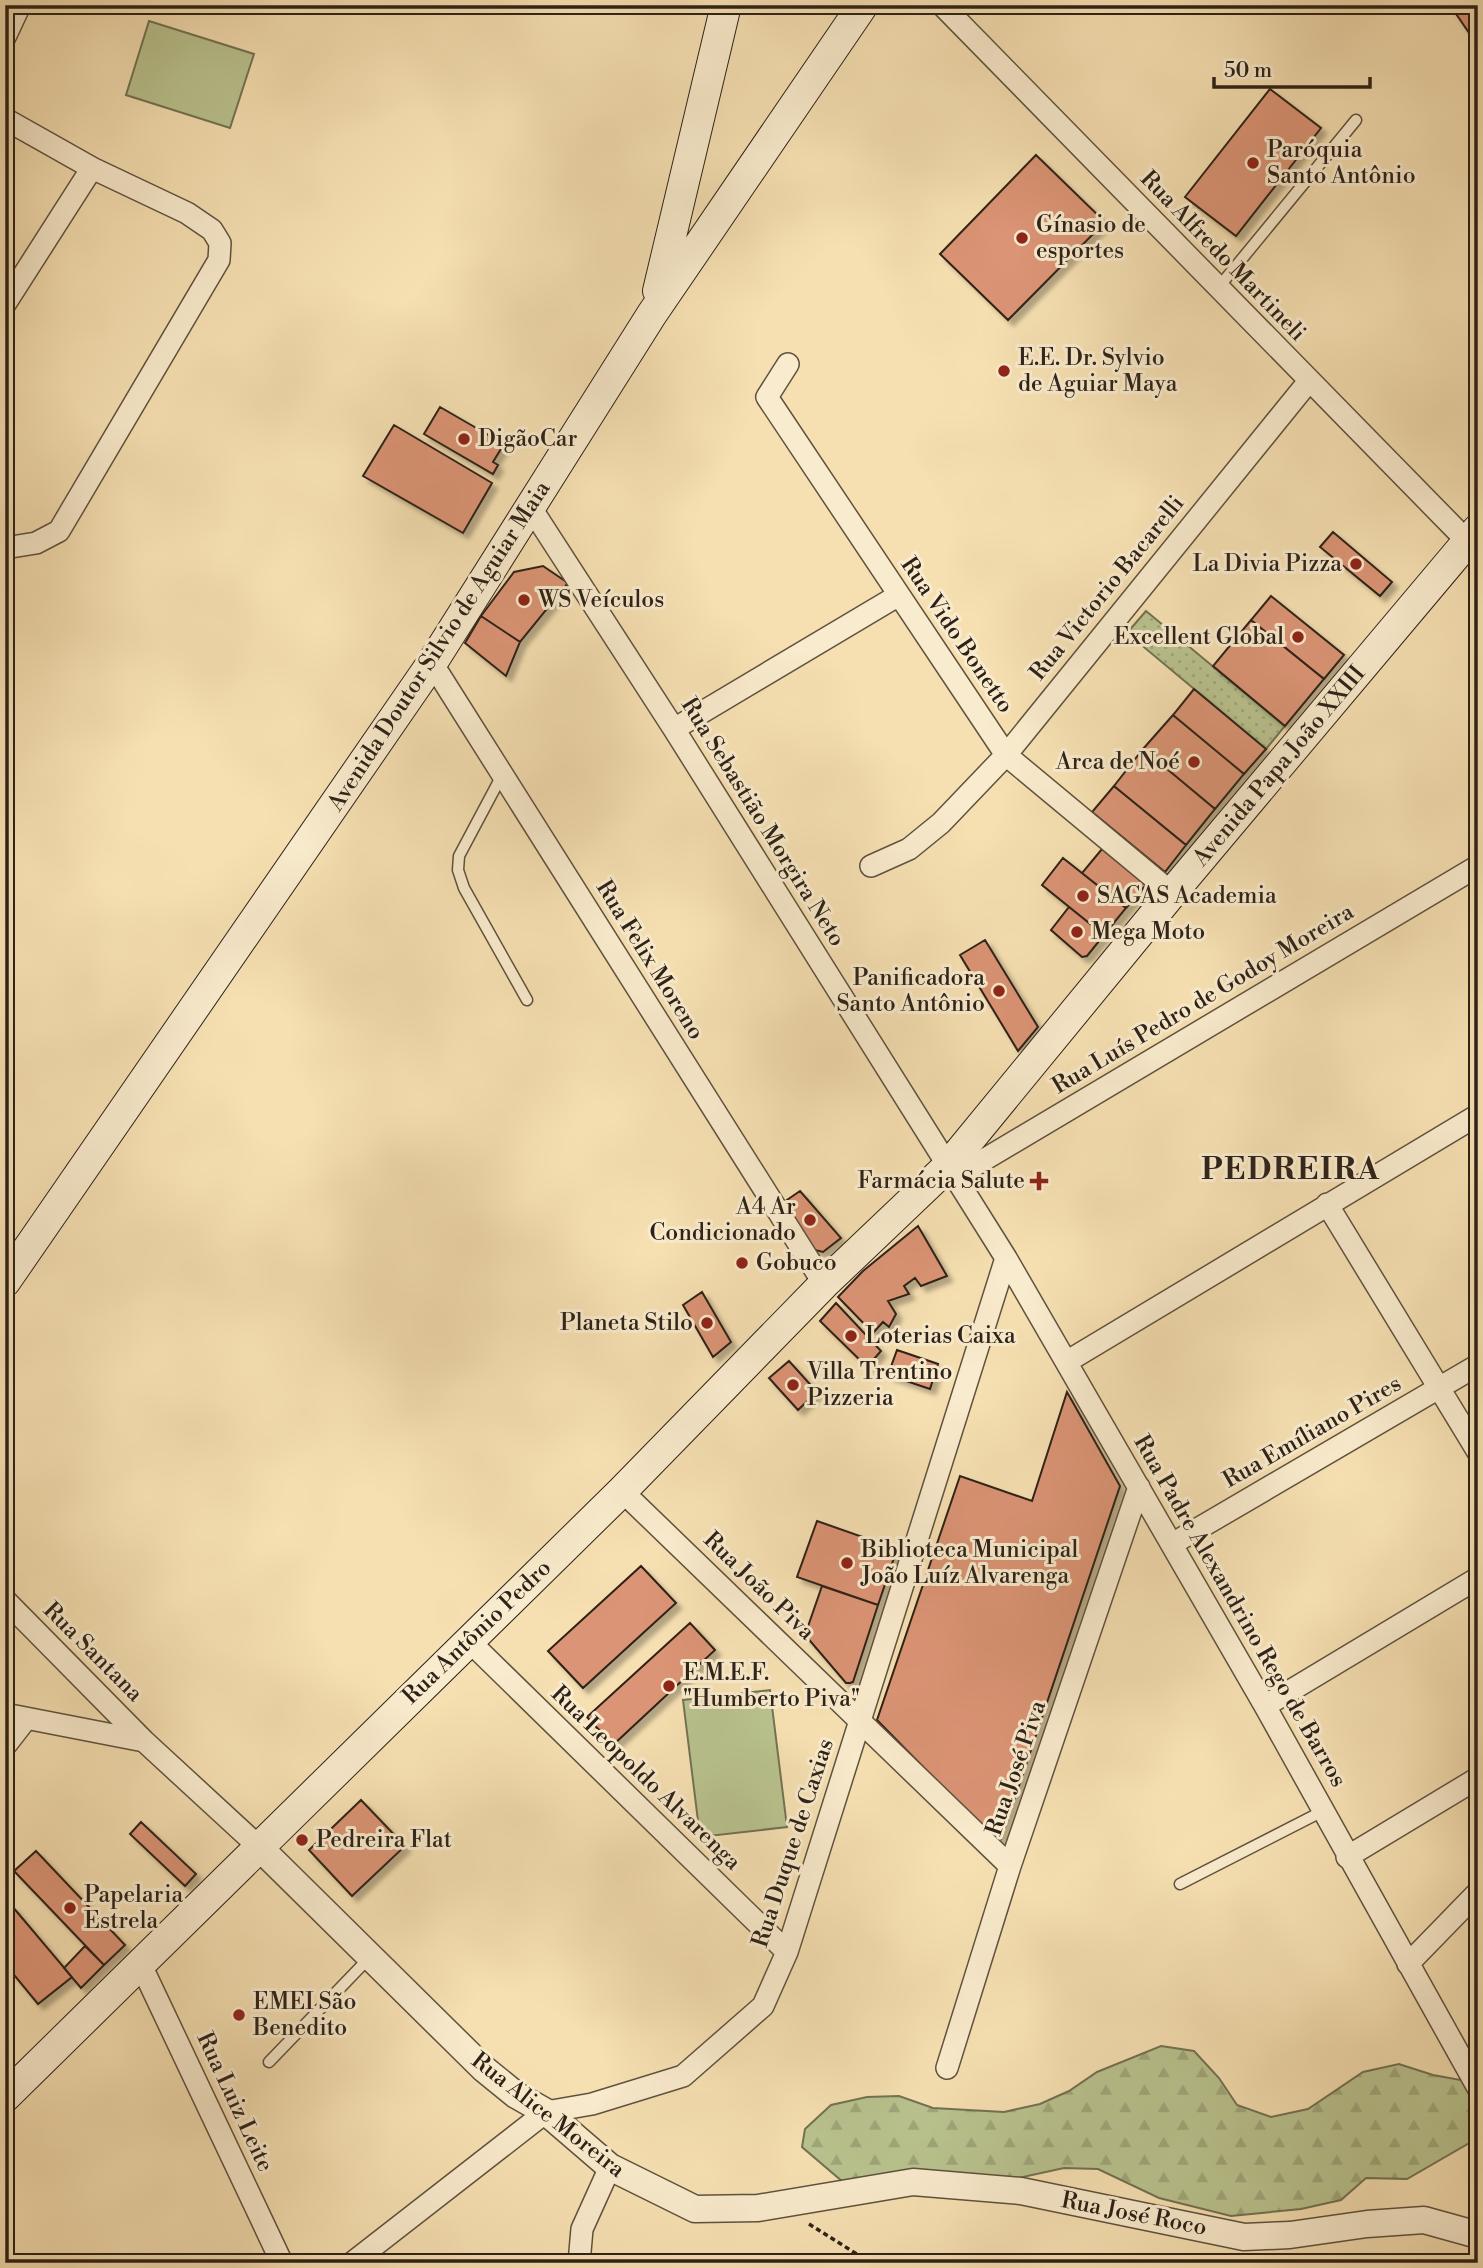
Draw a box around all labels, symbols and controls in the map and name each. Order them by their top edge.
scale bar [1214,46,1369,90]
text: 50 m [1224,58,1272,84]
place label: Paróquia Santo Antônio [1267,136,1416,190]
marker: Paróquia Santo Antônio [1245,155,1261,171]
street label: Rua Alfredo Martineli [1134,165,1312,347]
place label: Gínasio de esportes [1036,211,1146,265]
marker: Gínasio de esportes [1014,230,1030,246]
place label: E.E. Dr. Sylvio de Aguiar Maya [1018,344,1178,398]
marker: E.E. Dr. Sylvio de Aguiar Maya [996,363,1012,379]
place label: DigãoCar [478,425,577,453]
marker: DigãoCar [456,431,472,447]
street label: Avenida Doutor Silvio de Aguiar Maia [321,475,557,817]
street label: Rua Victorio Bacarelli [1024,490,1190,686]
place label: La Divia Pizza [1192,550,1342,578]
street label: Rua Vido Bonetto [894,552,1020,718]
marker: La Divia Pizza [1348,556,1364,572]
place label: WS Veículos [537,586,664,614]
marker: WS Veículos [516,592,532,608]
place label: Excellent Global [1114,623,1284,651]
marker: Excellent Global [1290,629,1306,645]
street label: Avenida Papa João XXIII [1186,660,1371,873]
street label: Rua Sebastião Morgira Neto [675,692,851,952]
place label: Arca de Noé [1055,748,1180,776]
marker: Arca de Noé [1186,754,1202,770]
street label: Rua Felix Moreno [590,875,710,1045]
place label: SAGAS Academia [1097,882,1277,910]
marker: SAGAS Academia [1075,888,1091,904]
street label: Rua Luís Pedro de Godoy Moreira [1047,898,1359,1100]
place label: Mega Moto [1091,918,1205,946]
marker: Mega Moto [1069,924,1085,940]
place label: Panificadora Santo Antônio [836,964,985,1018]
marker: Panificadora Santo Antônio [991,983,1007,999]
district label: PEDREIRA [1201,1151,1381,1189]
place label: Farmácia Salute [858,1167,1025,1195]
marker: Farmácia Salute [1031,1173,1047,1189]
place label: A4 Ar Condicionado [649,1193,796,1247]
marker: A4 Ar Condicionado [802,1212,818,1228]
place label: Gobuco [756,1249,837,1277]
marker: Gobuco [734,1255,750,1271]
place label: Planeta Stilo [560,1309,693,1337]
marker: Planeta Stilo [699,1315,715,1331]
place label: Loterias Caixa [865,1322,1016,1350]
marker: Loterias Caixa [843,1328,859,1344]
place label: Villa Trentino Pizzeria [806,1358,952,1412]
street label: Rua Emíliano Pires [1218,1370,1406,1494]
marker: Villa Trentino Pizzeria [785,1377,801,1393]
street label: Rua Padre Alexandrino Rego de Barros [1127,1430,1353,1792]
street label: Rua João Piva [698,1526,821,1646]
place label: Biblioteca Municipal João Luíz Alvarenga [860,1536,1078,1590]
street label: Rua Antônio Pedro [397,1554,557,1710]
marker: Biblioteca Municipal João Luíz Alvarenga [839,1555,855,1571]
street label: Rua Santana [37,1596,149,1708]
place label: E.M.E.F. "Humberto Piva" [683,1659,860,1713]
marker: E.M.E.F. "Humberto Piva" [661,1678,677,1694]
street label: Rua Leopoldo Alvarenga [545,1680,747,1876]
street label: Rua José Piva [980,1696,1052,1839]
street label: Rua Duque de Caxias [746,1735,840,1951]
place label: Pedreira Flat [316,1826,452,1854]
marker: Pedreira Flat [294,1832,310,1848]
place label: Papelaria Estrela [84,1881,184,1935]
marker: Papelaria Estrela [62,1900,78,1916]
place label: EMEI São Benedito [252,1988,356,2042]
marker: EMEI São Benedito [231,2007,247,2023]
street label: Rua Luiz Leite [190,2028,280,2176]
street label: Rua Alice Moreira [466,2046,631,2184]
street label: Rua José Roco [1059,2186,1209,2242]

